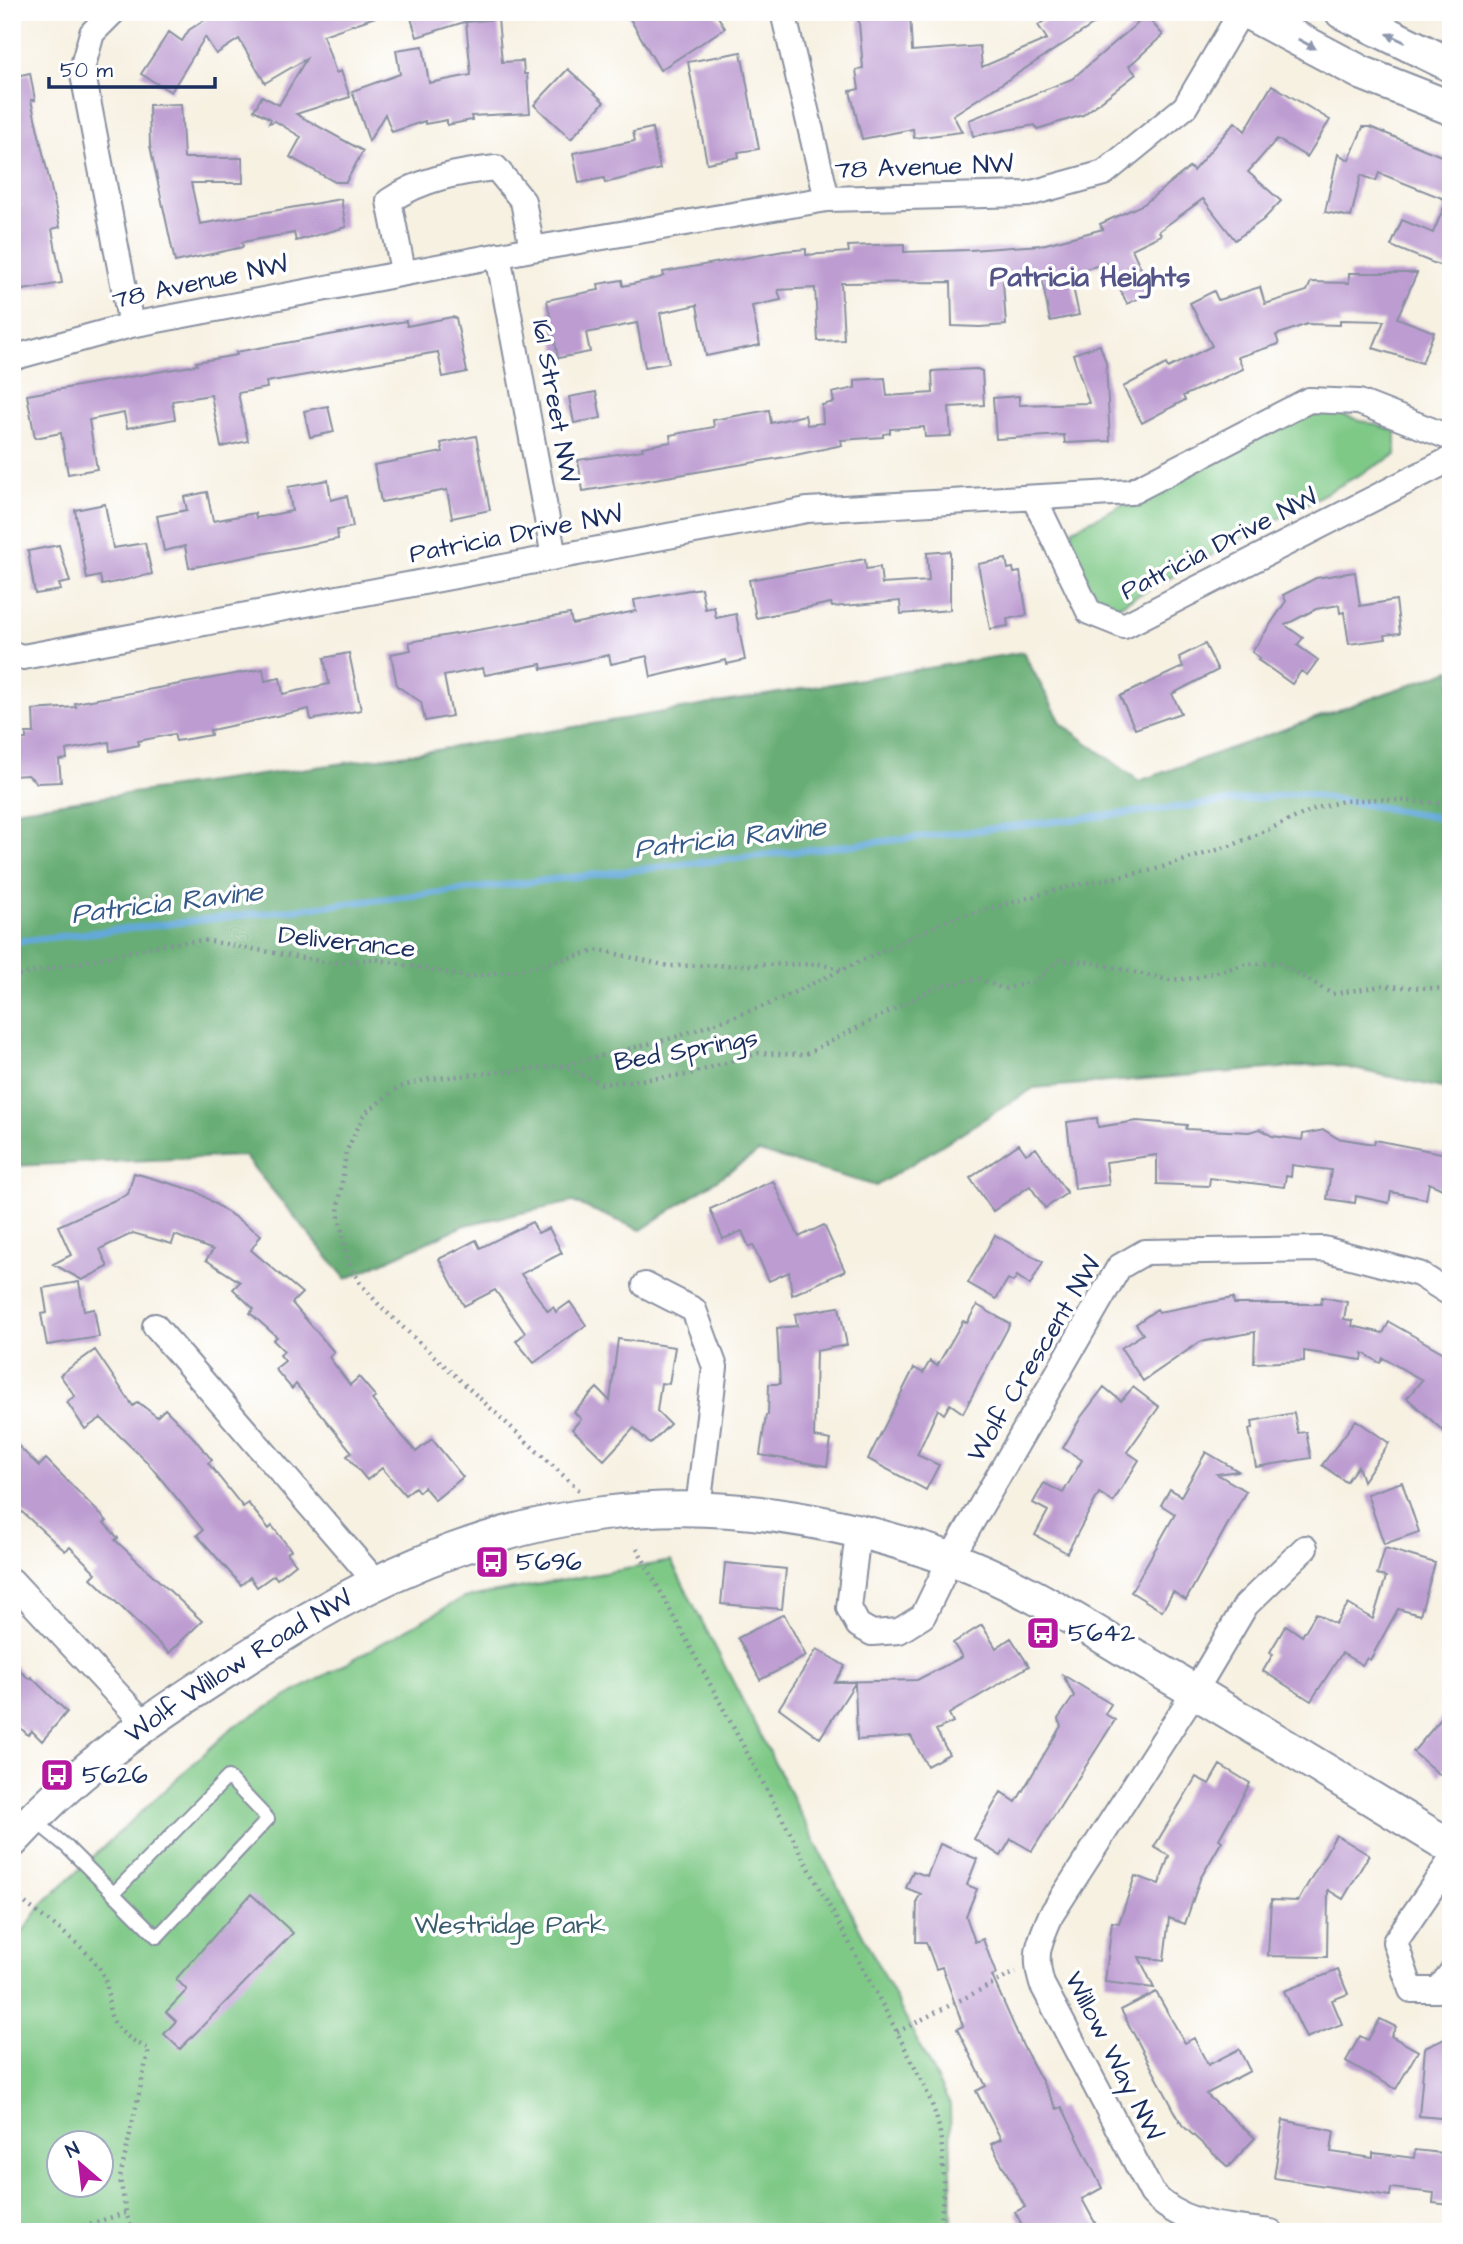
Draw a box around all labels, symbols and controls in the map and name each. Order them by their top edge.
one-way arrow [1386,33,1406,44]
one-way arrow [1297,39,1317,50]
scale bar [49,46,215,90]
text: 50 m [60,56,114,85]
street label: 78 Avenue NW [834,146,1015,188]
street label: 78 Avenue NW [109,246,292,318]
district label: Patricia Heights [990,258,1190,299]
street label: 161 Street NW [523,317,587,486]
street label: Patricia Drive NW [1114,479,1324,609]
street label: Patricia Drive NW [406,496,626,572]
water label: Patricia Ravine [632,807,830,869]
water label: Patricia Ravine [69,872,267,934]
street label: Deliverance [277,917,417,967]
street label: Bed Springs [611,1020,761,1082]
street label: Wolf Crescent NW [958,1249,1110,1469]
bus stop icon: 5696 [473,1543,511,1581]
place label: 5696 [516,1544,582,1580]
street label: Wolf Willow Road NW [117,1580,358,1752]
bus stop icon: 5642 [1024,1614,1062,1652]
place label: 5642 [1068,1615,1135,1651]
bus stop icon: 5626 [38,1756,76,1794]
place label: 5626 [82,1757,148,1793]
park label: Westridge Park [414,1907,606,1945]
street label: Willow Way NW [1054,1965,1172,2148]
north arrow [46,2128,116,2198]
text: N [61,2136,84,2165]

